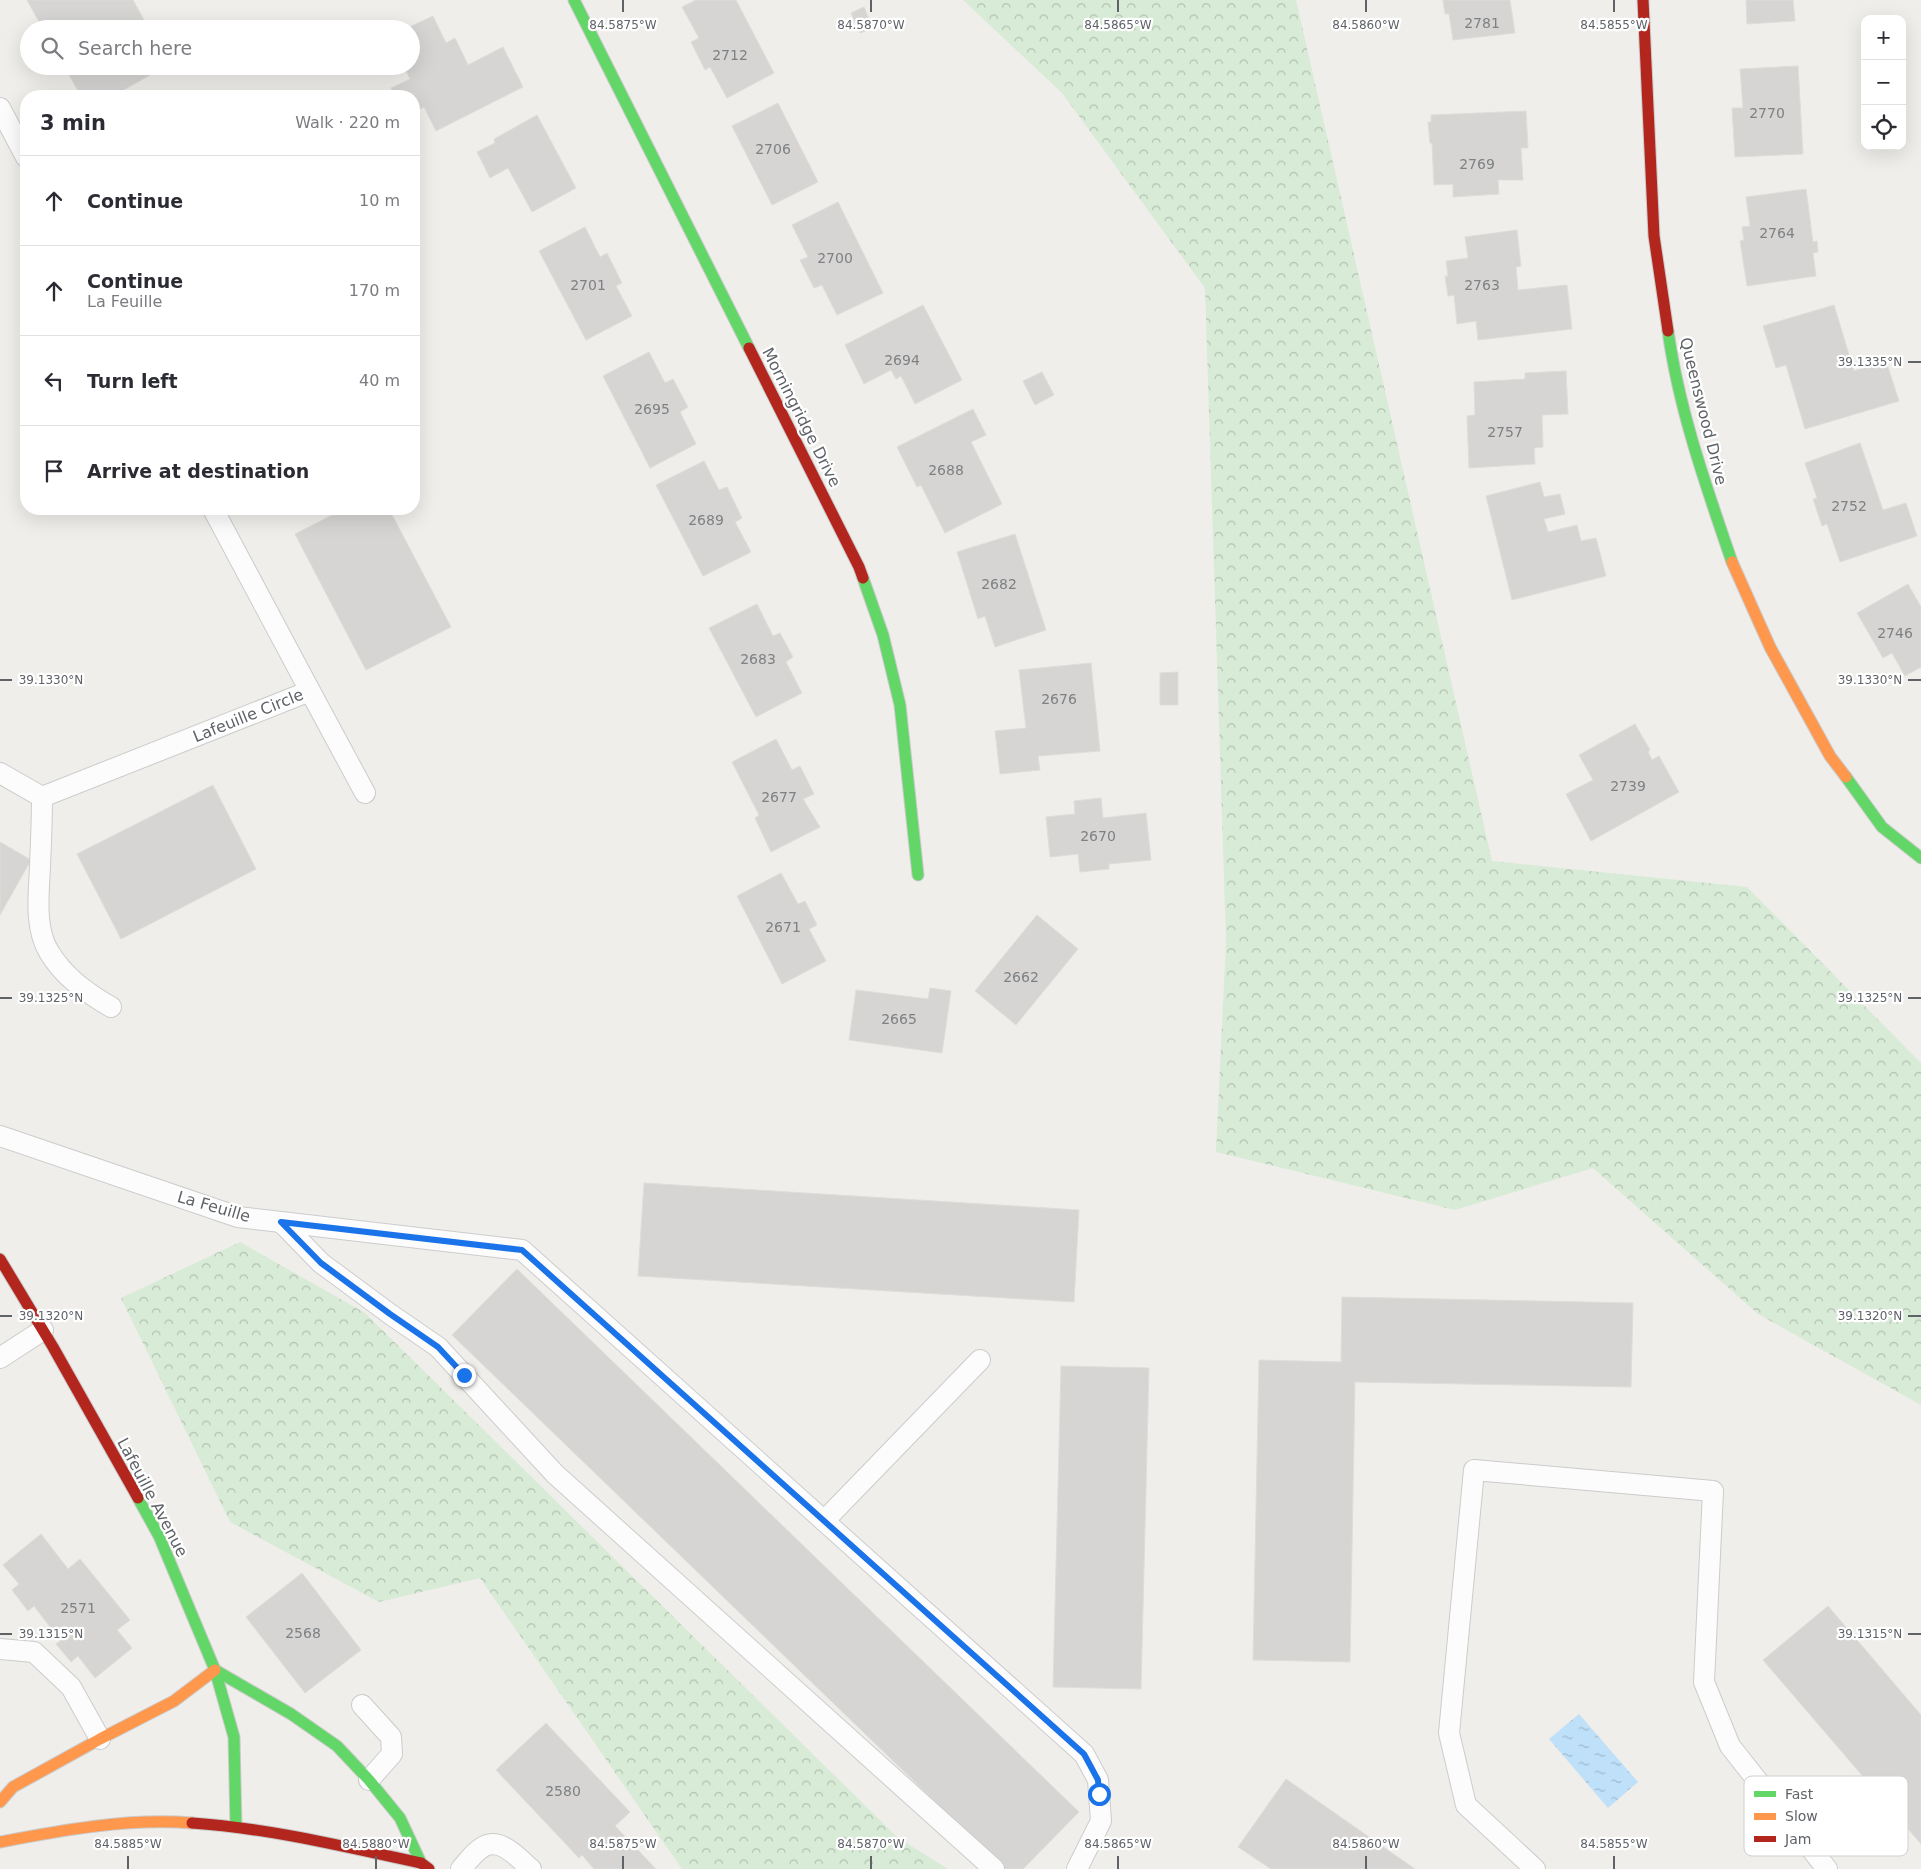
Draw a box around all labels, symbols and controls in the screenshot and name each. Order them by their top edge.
house number: 2781 [1464,15,1500,31]
map controls [1861,15,1906,150]
button: + [1861,15,1906,60]
text: 84.5875°W [589,18,657,32]
text: 84.5870°W [837,18,905,32]
text: 84.5865°W [1084,18,1152,32]
text: 84.5860°W [1332,18,1400,32]
text: 84.5855°W [1580,18,1648,32]
search box [20,20,420,75]
icon: search [38,34,66,62]
text: Search here [78,37,192,59]
house number: 2712 [712,47,748,63]
button: − [1861,60,1906,105]
house number: 2770 [1749,105,1785,121]
button: locate [1861,105,1906,150]
text: 3 min [40,111,106,135]
text: Walk · 220 m [295,113,400,132]
house number: 2706 [755,141,791,157]
house number: 2769 [1459,156,1495,172]
icon: ahead [40,187,68,215]
text: Continue [87,190,183,212]
text: 10 m [359,191,400,210]
house number: 2764 [1759,225,1795,241]
house number: 2700 [817,250,853,266]
text: Continue [87,270,183,292]
icon: ahead [40,277,68,305]
house number: 2701 [570,277,606,293]
house number: 2763 [1464,277,1500,293]
text: 170 m [349,281,400,300]
text: La Feuille [87,292,162,311]
street label: Queenswood Drive [1676,335,1731,487]
street label: Morningridge Drive [758,344,845,490]
house number: 2694 [884,352,920,368]
text: 39.1335°N [1838,355,1902,369]
icon: left [40,367,68,395]
text: Turn left [87,370,178,392]
text: 40 m [359,371,400,390]
house number: 2695 [634,401,670,417]
house number: 2757 [1487,424,1523,440]
icon: arrive [40,457,68,485]
text: Arrive at destination [87,460,309,482]
house number: 2688 [928,462,964,478]
house number: 2752 [1831,498,1867,514]
house number: 2689 [688,512,724,528]
house number: 2682 [981,576,1017,592]
house number: 2746 [1877,625,1913,641]
house number: 2683 [740,651,776,667]
text: 39.1330°N [19,673,83,687]
text: 39.1330°N [1838,673,1902,687]
street label: Lafeuille Circle [190,685,306,746]
house number: 2676 [1041,691,1077,707]
house number: 2739 [1610,778,1646,794]
house number: 2677 [761,789,797,805]
house number: 2670 [1080,828,1116,844]
house number: 2671 [765,919,801,935]
house number: 2662 [1003,969,1039,985]
text: 39.1325°N [19,991,83,1005]
text: 39.1325°N [1838,991,1902,1005]
house number: 2665 [881,1011,917,1027]
street label: La Feuille [175,1187,253,1226]
text: 39.1320°N [19,1309,83,1323]
text: 39.1320°N [1838,1309,1902,1323]
route end [453,1364,476,1387]
street label: Lafeuille Avenue [113,1434,192,1560]
house number: 2571 [60,1600,96,1616]
house number: 2568 [285,1625,321,1641]
text: 39.1315°N [19,1627,83,1641]
text: 39.1315°N [1838,1627,1902,1641]
legend [1744,1776,1908,1856]
house number: 2580 [545,1783,581,1799]
route start [1088,1783,1111,1806]
text: Fast [1785,1786,1814,1802]
text: Slow [1785,1808,1818,1824]
text: Jam [1784,1831,1811,1847]
text: 84.5885°W [94,1837,162,1851]
text: 84.5880°W [342,1837,410,1851]
text: 84.5875°W [589,1837,657,1851]
text: 84.5870°W [837,1837,905,1851]
text: 84.5865°W [1084,1837,1152,1851]
text: 84.5860°W [1332,1837,1400,1851]
text: 84.5855°W [1580,1837,1648,1851]

